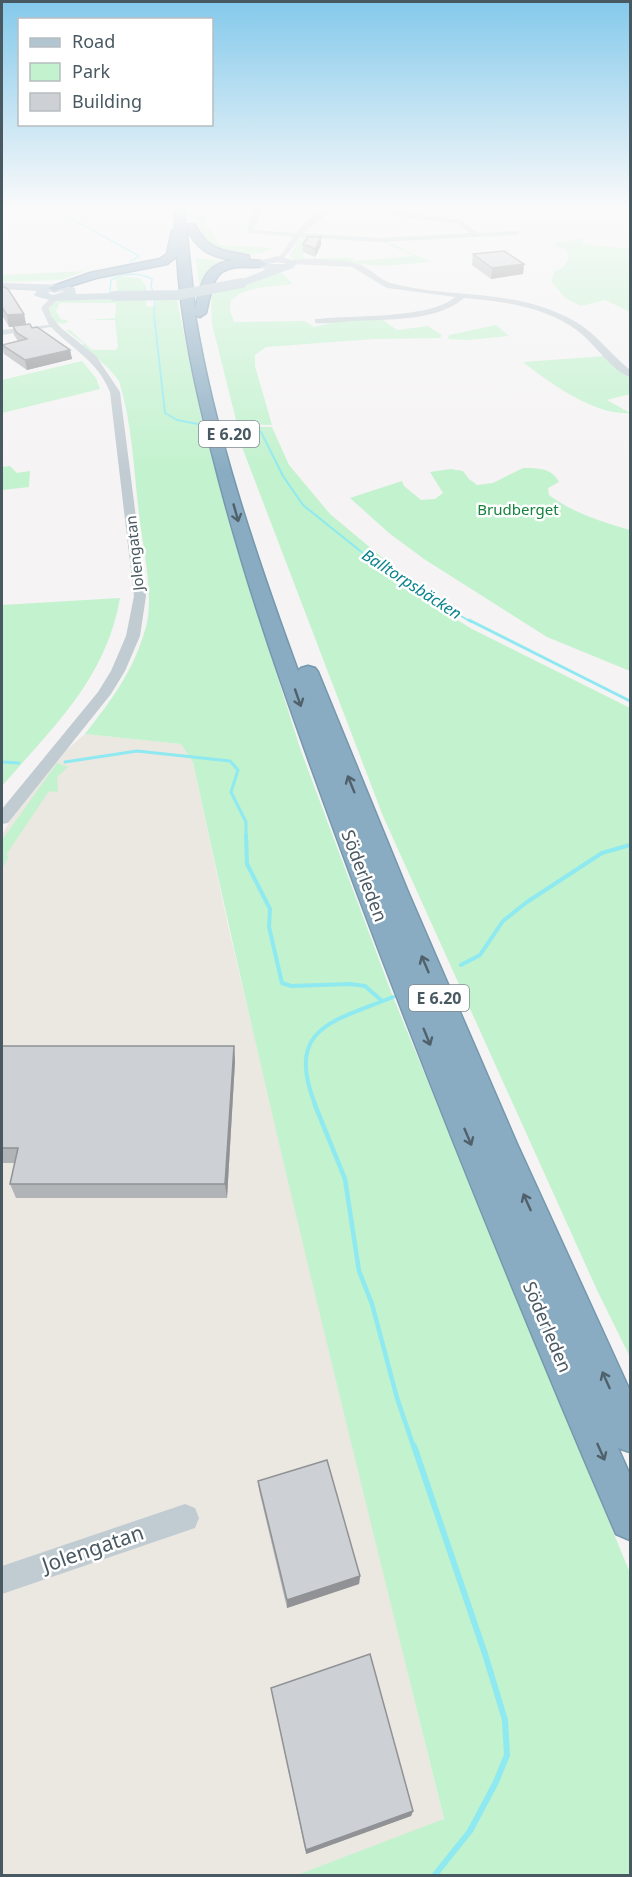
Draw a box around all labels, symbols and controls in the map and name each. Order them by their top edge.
legend [18,18,213,126]
text: Road [72,29,115,53]
text: Park [72,59,110,83]
text: Building [72,89,142,113]
road number: E 6.20 [199,421,259,447]
park label: Brudberget [477,499,559,519]
one-way arrow [231,503,242,522]
street label: Jolengatan [120,515,148,594]
water label: Balltorpsbäcken [358,544,466,624]
one-way arrow [293,688,304,707]
one-way arrow [345,775,356,794]
street label: Söderleden [336,826,393,925]
one-way arrow [419,956,430,974]
road number: E 6.20 [409,985,469,1011]
one-way arrow [422,1027,433,1046]
one-way arrow [463,1128,474,1146]
one-way arrow [520,1193,532,1211]
street label: Söderleden [518,1277,578,1376]
one-way arrow [600,1371,611,1389]
one-way arrow [596,1443,607,1461]
street label: Jolengatan [36,1518,147,1579]

